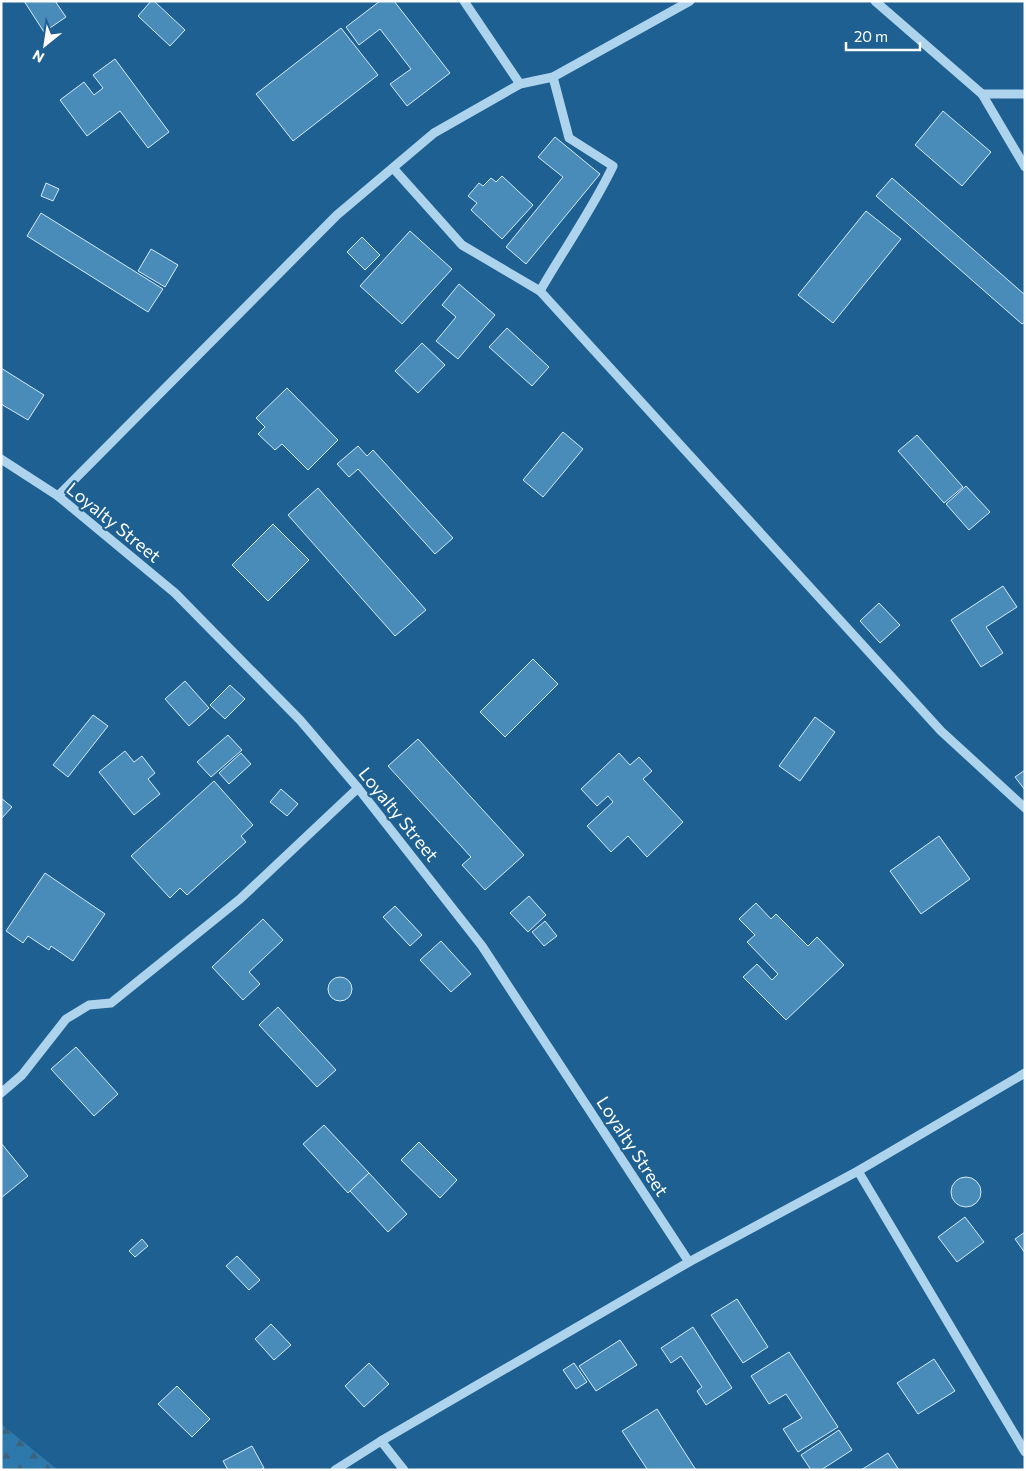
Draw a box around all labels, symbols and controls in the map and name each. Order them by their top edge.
north arrow [20,20,70,70]
scale bar [846,20,920,52]
text: 20 m [854,27,888,45]
text: N [29,47,47,67]
street label: Loyalty Street [62,477,166,567]
street label: Loyalty Street [354,762,444,866]
street label: Loyalty Street [592,1092,674,1200]

